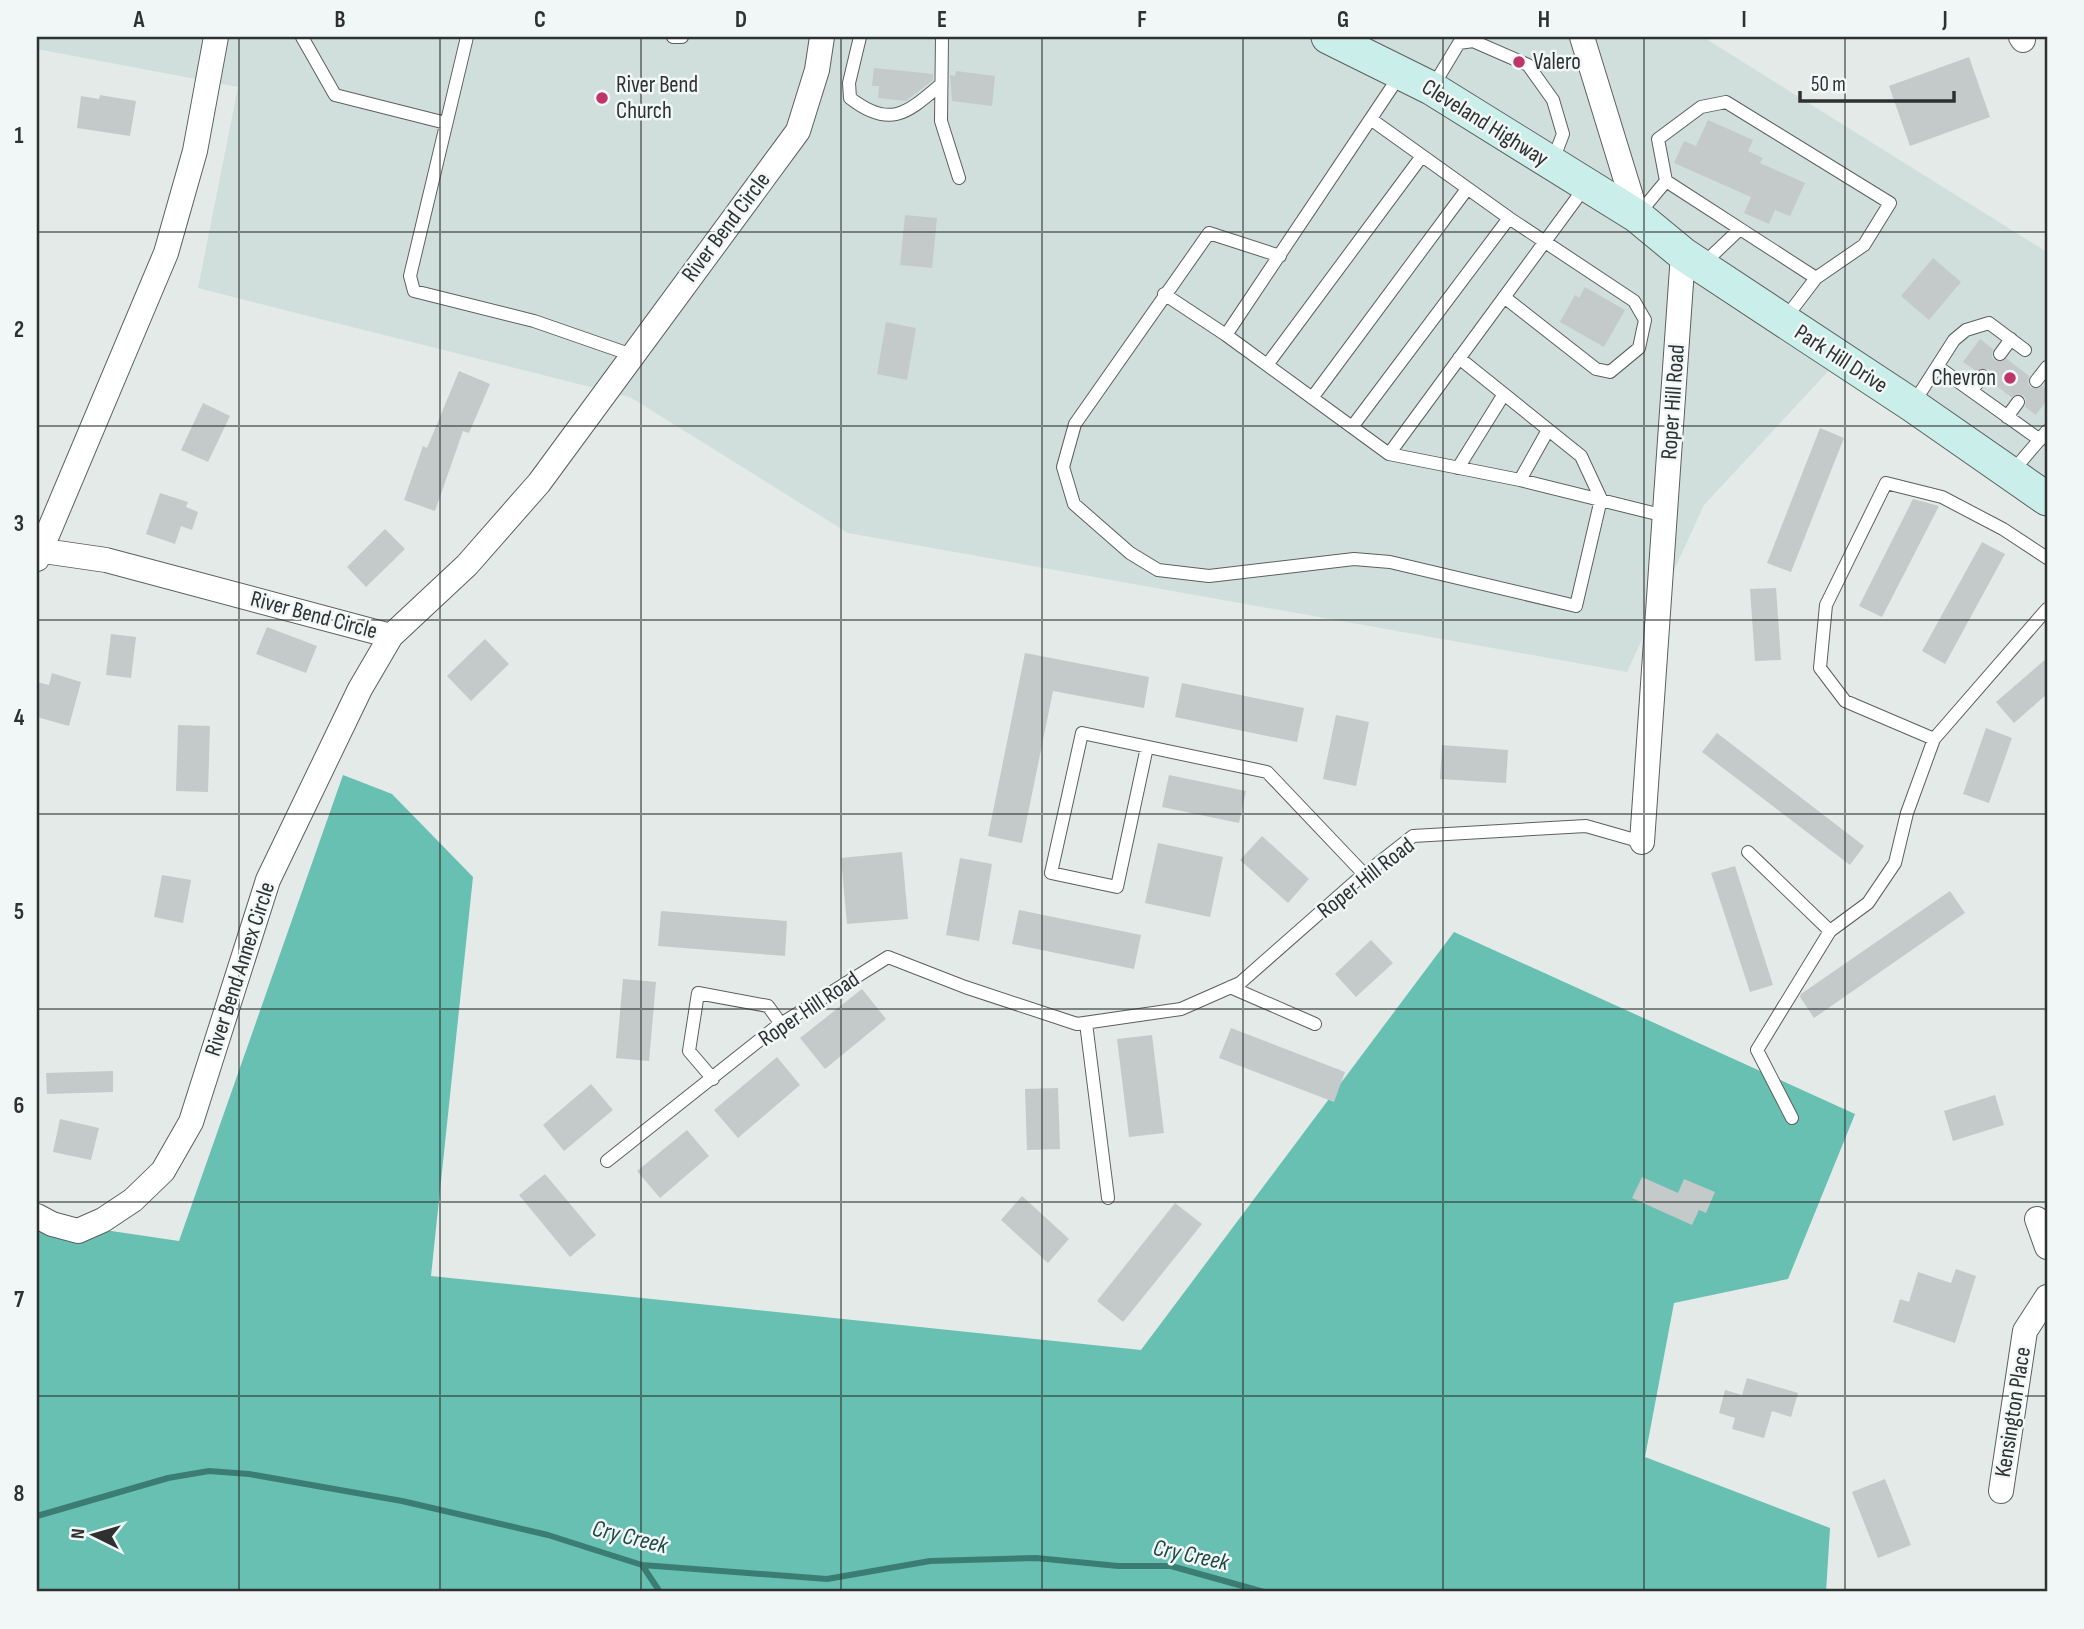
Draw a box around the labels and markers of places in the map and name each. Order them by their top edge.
place label: Valero [1533,48,1581,76]
marker: Valero [1511,54,1527,70]
place label: River Bend Church [616,71,698,125]
marker: River Bend Church [594,90,610,106]
place label: Chevron [1931,364,1996,392]
marker: Chevron [2002,370,2018,386]

